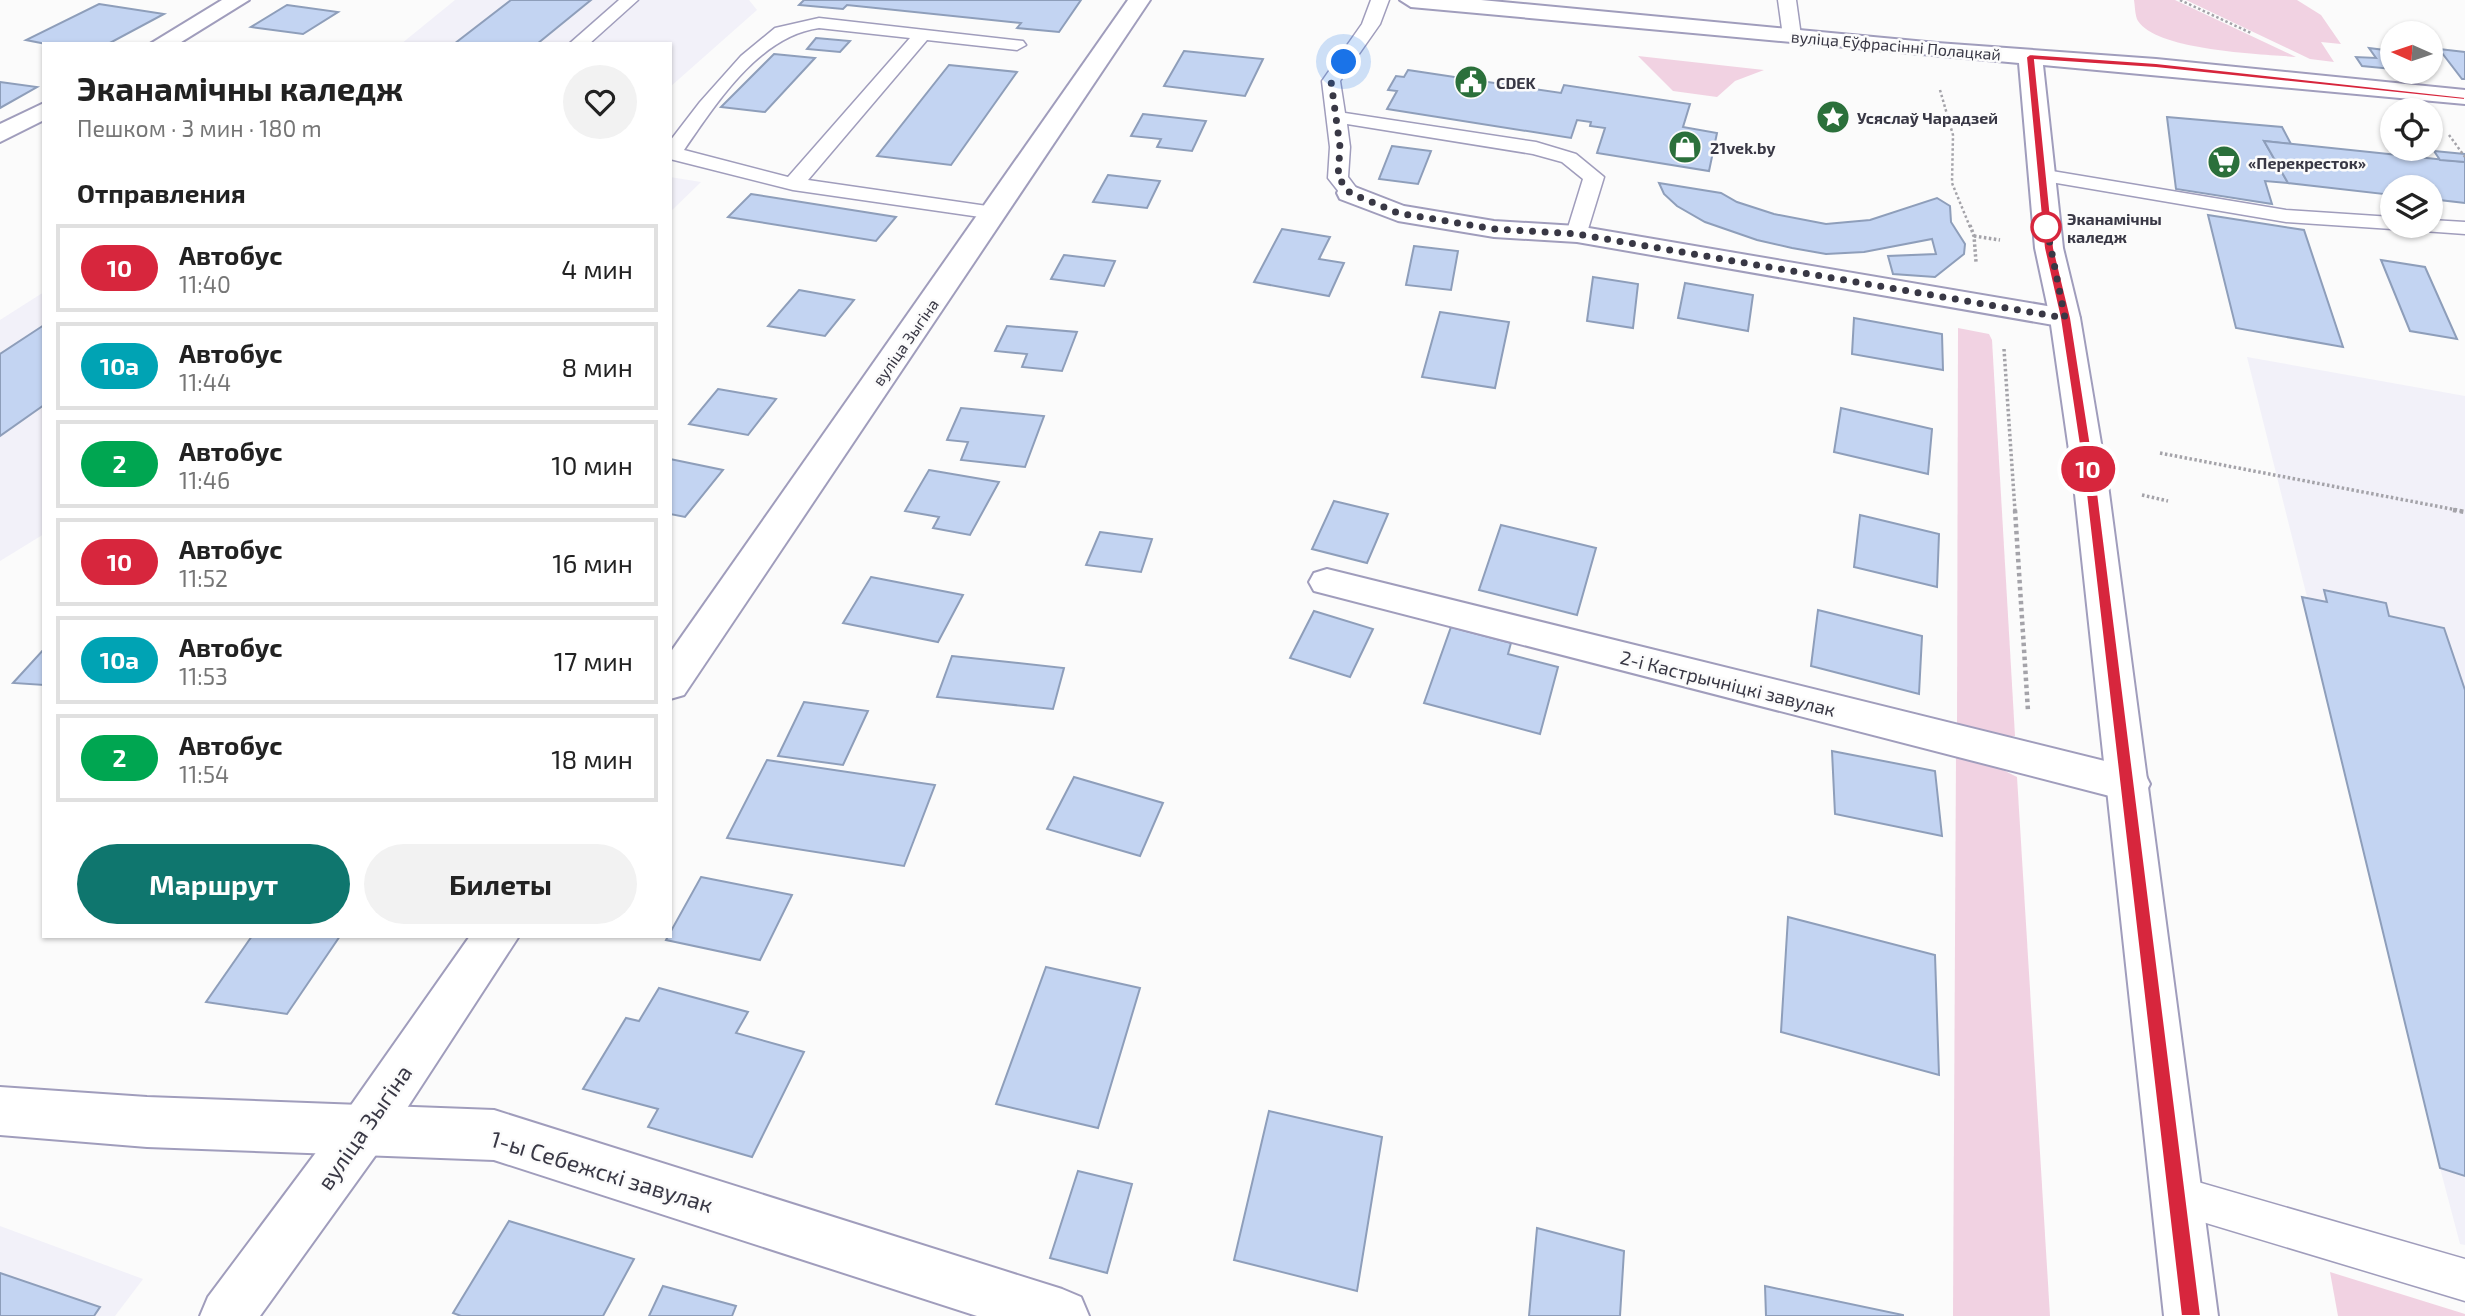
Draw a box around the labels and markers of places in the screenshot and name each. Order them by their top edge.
public building icon: CDEK [1452,63,1490,101]
place label: CDEK [1496,73,1537,92]
place icon: Усяслаў Чарадзей [1814,98,1852,136]
place label: Усяслаў Чарадзей [1857,108,1998,127]
shop icon: 21vek.by [1666,128,1704,166]
place label: 21vek.by [1710,138,1775,158]
supermarket icon: «Перекресток» [2205,143,2243,181]
place label: «Перекресток» [2248,153,2366,172]
place label: Эканамічны каледж [2067,209,2162,246]
marker: Эканамічны каледж [2031,212,2061,242]

